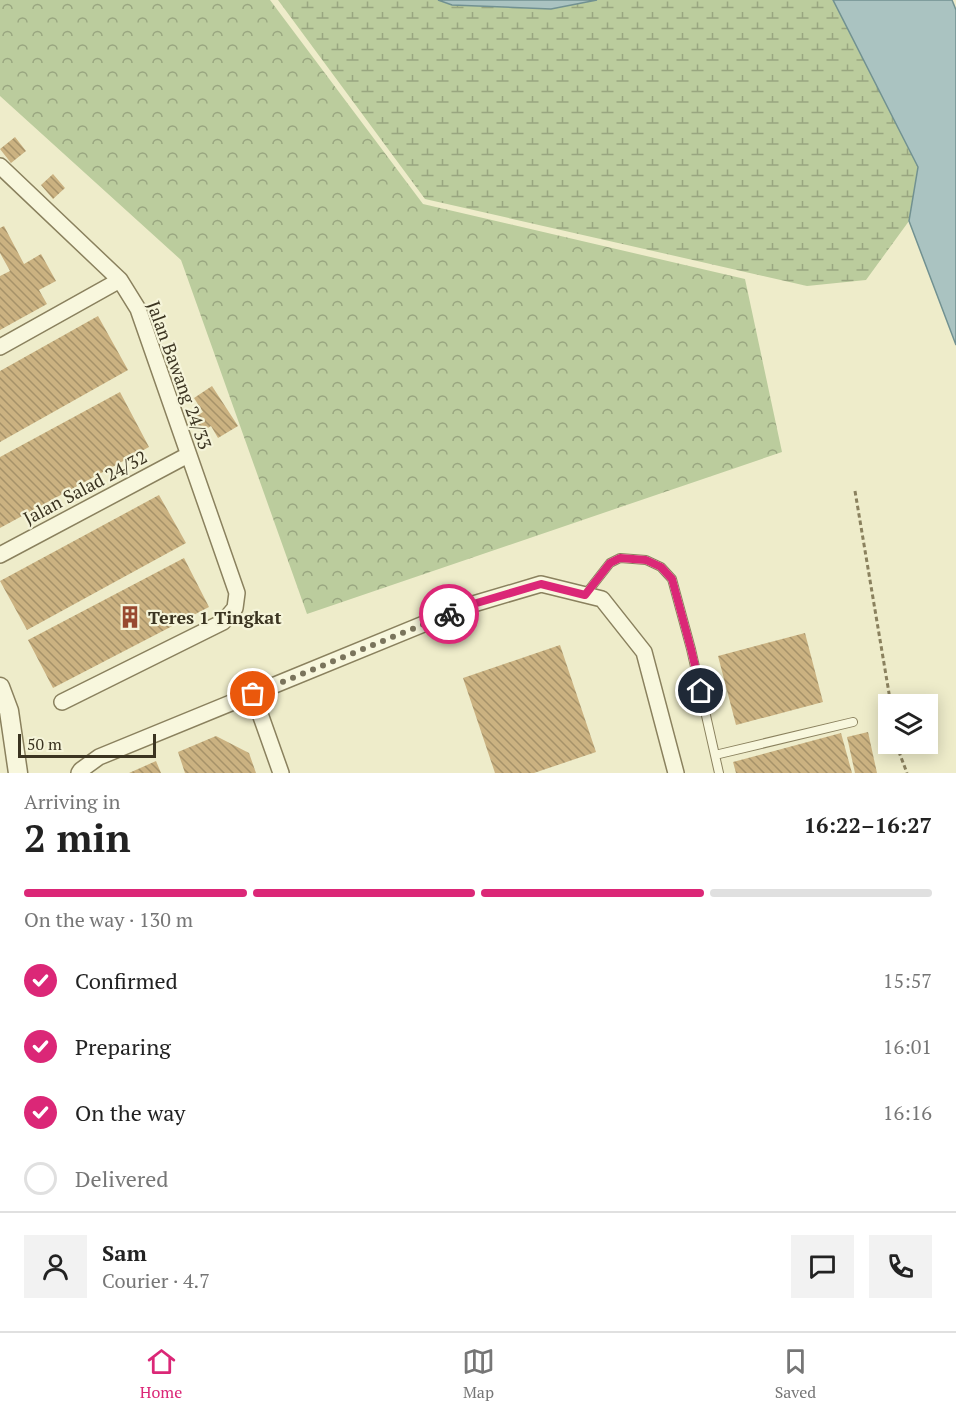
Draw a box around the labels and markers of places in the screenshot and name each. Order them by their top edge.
building icon: Teres 1 Tingkat [117,604,143,630]
place label: Teres 1 Tingkat [148,605,282,629]
pin [675,665,726,716]
pin [227,668,278,719]

